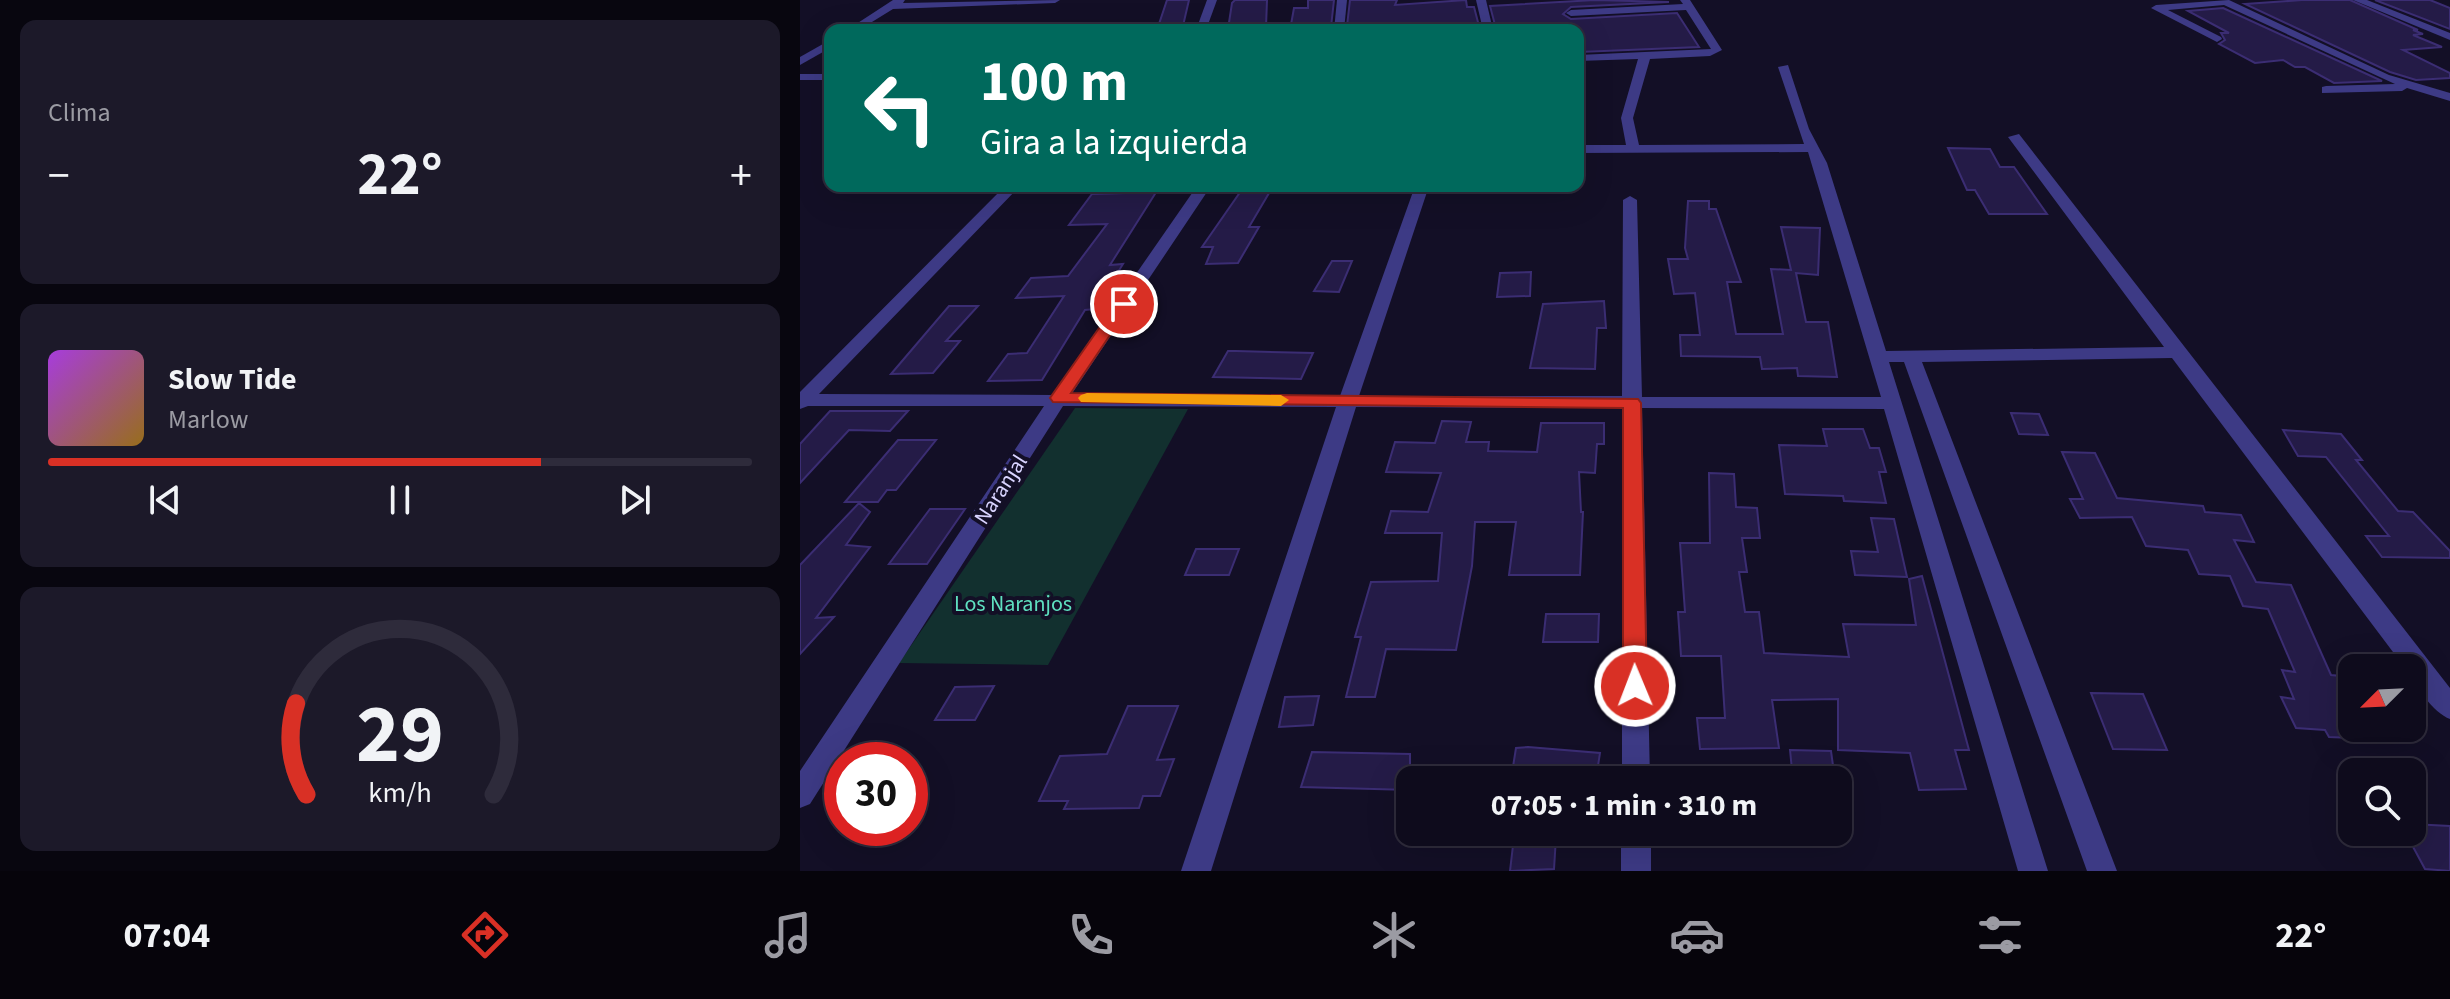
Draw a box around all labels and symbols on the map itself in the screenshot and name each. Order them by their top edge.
pin [1090,270,1158,338]
street label: Naranjal [966,448,1035,531]
park label: Los Naranjos [954,588,1072,620]
position arrow [1593,644,1677,728]
north arrow [2338,654,2426,742]
speed limit sign: 30 [824,742,928,846]

